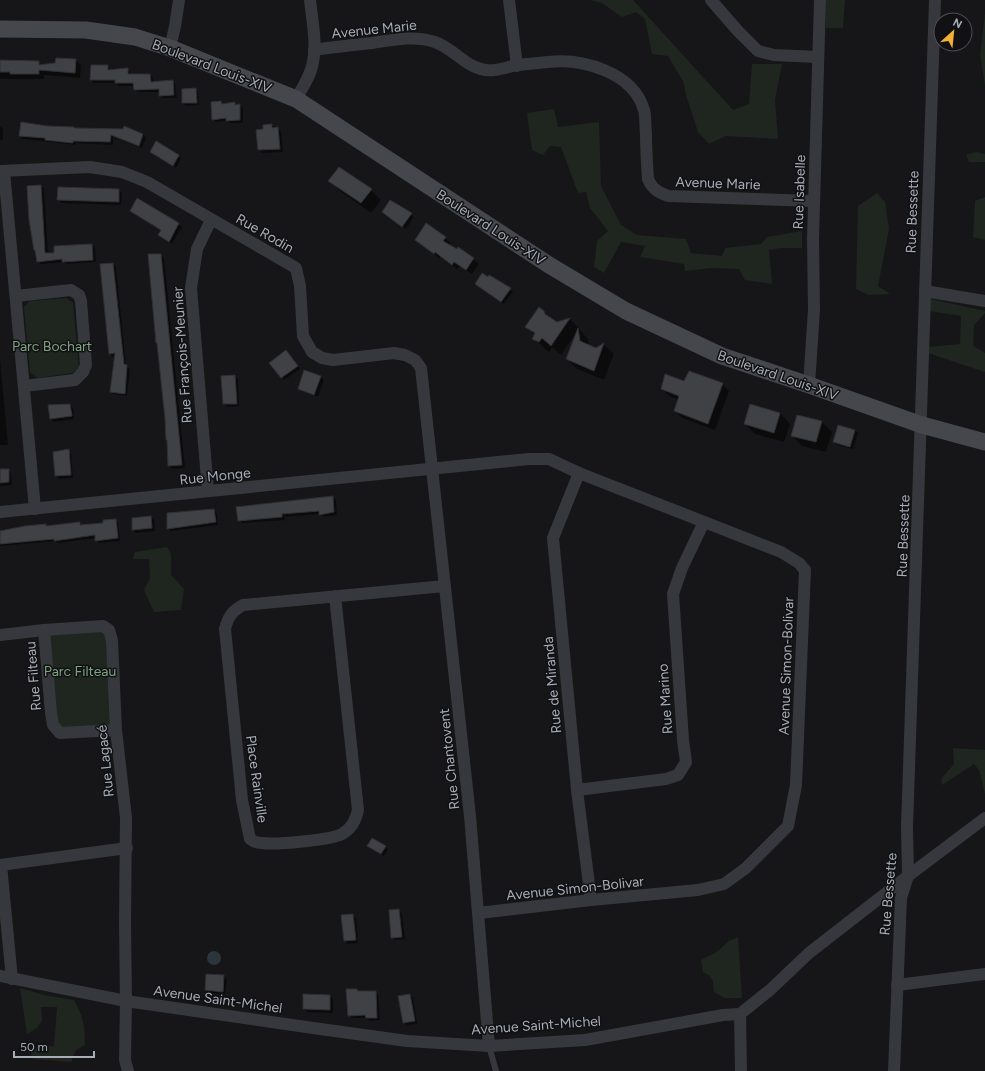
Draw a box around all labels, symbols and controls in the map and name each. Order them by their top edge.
north arrow [933,12,973,52]
text: N [951,16,964,31]
street label: Avenue Marie [331,17,418,42]
street label: Boulevard Louis-XIV [150,36,274,97]
street label: Rue Isabelle [790,154,809,230]
street label: Rue Bessette [903,170,922,254]
street label: Avenue Marie [675,174,761,193]
street label: Boulevard Louis-XIV [433,186,549,269]
street label: Rue Rodin [233,210,297,257]
street label: Rue François-Meunier [169,286,196,424]
park label: Parc Bochart [12,338,92,355]
street label: Boulevard Louis-XIV [715,347,841,404]
street label: Rue Monge [179,464,252,489]
street label: Rue Bessette [894,494,913,578]
street label: Avenue Simon-Bolivar [776,596,797,735]
street label: Rue de Miranda [540,636,565,734]
street label: Rue Filteau [22,641,45,711]
park label: Parc Filteau [44,663,116,680]
street label: Rue Marino [655,663,676,735]
street label: Rue Chantovent [436,708,463,810]
street label: Rue Lagacé [93,724,118,798]
street label: Place Rainville [242,734,271,824]
street label: Rue Bessette [876,852,901,936]
street label: Avenue Simon-Bolivar [505,873,645,904]
street label: Avenue Saint-Michel [152,982,283,1017]
street label: Avenue Saint-Michel [471,1012,601,1039]
scale bar [14,1033,94,1059]
text: 50 m [20,1040,48,1054]

